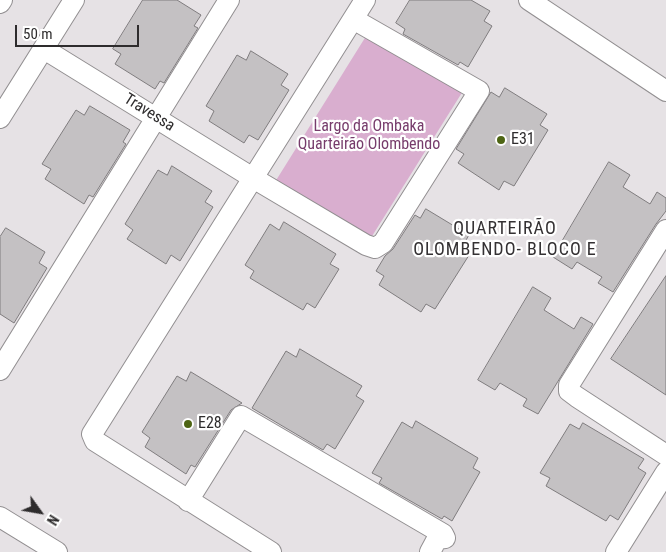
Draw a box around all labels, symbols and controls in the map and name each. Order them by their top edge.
scale bar [18,15,141,47]
text: 50 m [23,25,53,43]
street label: Travessa [120,90,178,136]
park label: Largo da Ombaka Quarteirão Olombendo [298,117,440,155]
place label: E31 [511,130,535,150]
marker: E31 [495,134,507,146]
district label: QUARTEIRÃO OLOMBENDO- BLOCO E [411,218,599,260]
place label: E28 [198,414,222,434]
marker: E28 [182,418,194,430]
north arrow [15,487,65,537]
text: N [44,512,62,528]

